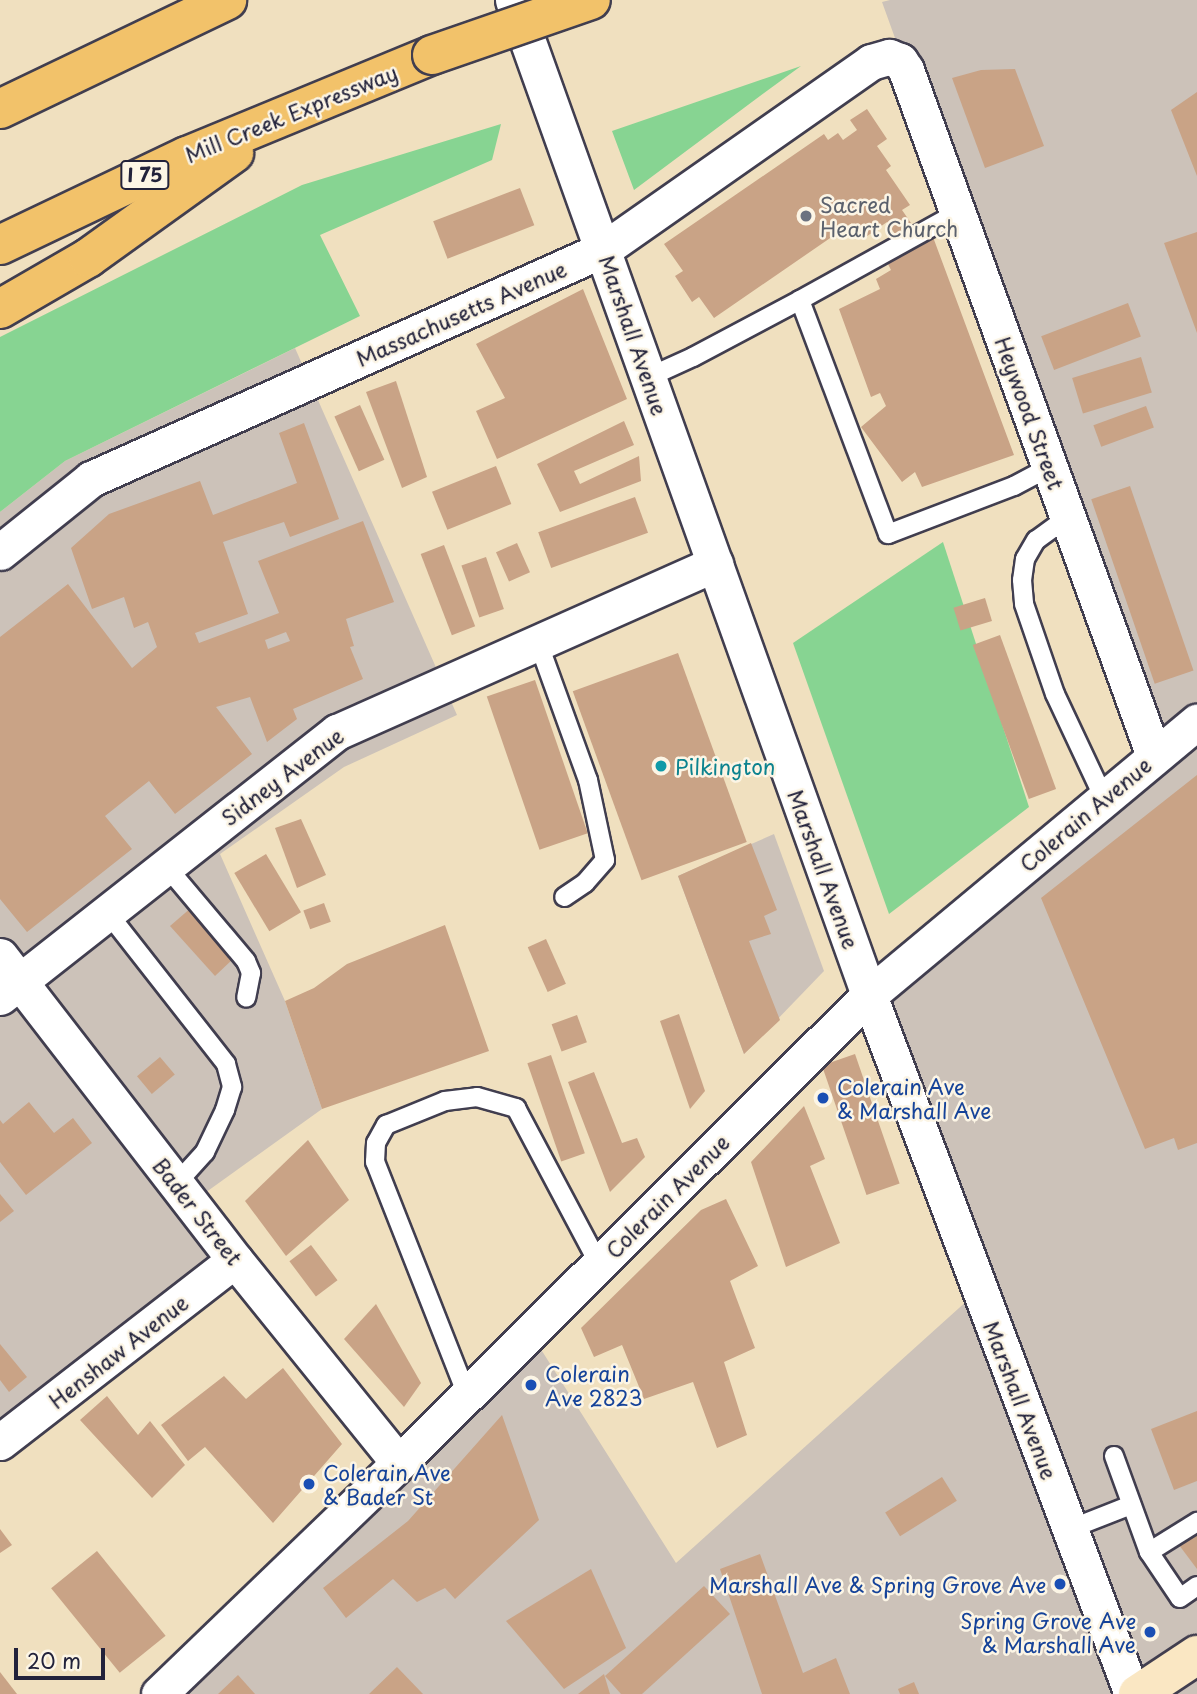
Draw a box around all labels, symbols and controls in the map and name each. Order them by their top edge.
street label: Mill Creek Expressway [180,58,402,168]
road number: I 75 [120,160,170,190]
place label: Sacred Heart Church [820,191,958,241]
marker: Sacred Heart Church [798,208,814,224]
street label: Marshall Avenue [595,252,673,418]
street label: Massachusetts Avenue [352,255,570,371]
street label: Heywood Street [991,333,1069,493]
street label: Sidney Avenue [216,722,348,830]
street label: Colerain Avenue [1014,752,1156,876]
place label: Pilkington [675,753,775,779]
marker: Pilkington [653,758,669,774]
street label: Marshall Avenue [783,786,865,952]
place label: Colerain Ave & Marshall Ave [837,1073,993,1123]
marker: Colerain Ave & Marshall Ave [815,1090,831,1106]
street label: Colerain Avenue [600,1129,734,1263]
street label: Bader Street [148,1152,248,1270]
street label: Henshaw Avenue [43,1289,193,1413]
street label: Marshall Avenue [979,1317,1063,1483]
place label: Colerain Ave 2823 [545,1360,643,1410]
marker: Colerain Ave 2823 [523,1377,539,1393]
place label: Colerain Ave & Bader St [323,1459,452,1509]
marker: Colerain Ave & Bader St [301,1476,317,1492]
place label: Marshall Ave & Spring Grove Ave [706,1571,1046,1597]
marker: Marshall Ave & Spring Grove Ave [1052,1576,1068,1592]
place label: Spring Grove Ave & Marshall Ave [959,1607,1136,1657]
marker: Spring Grove Ave & Marshall Ave [1142,1624,1158,1640]
scale bar [18,1634,108,1678]
text: 20 m [27,1644,81,1676]

